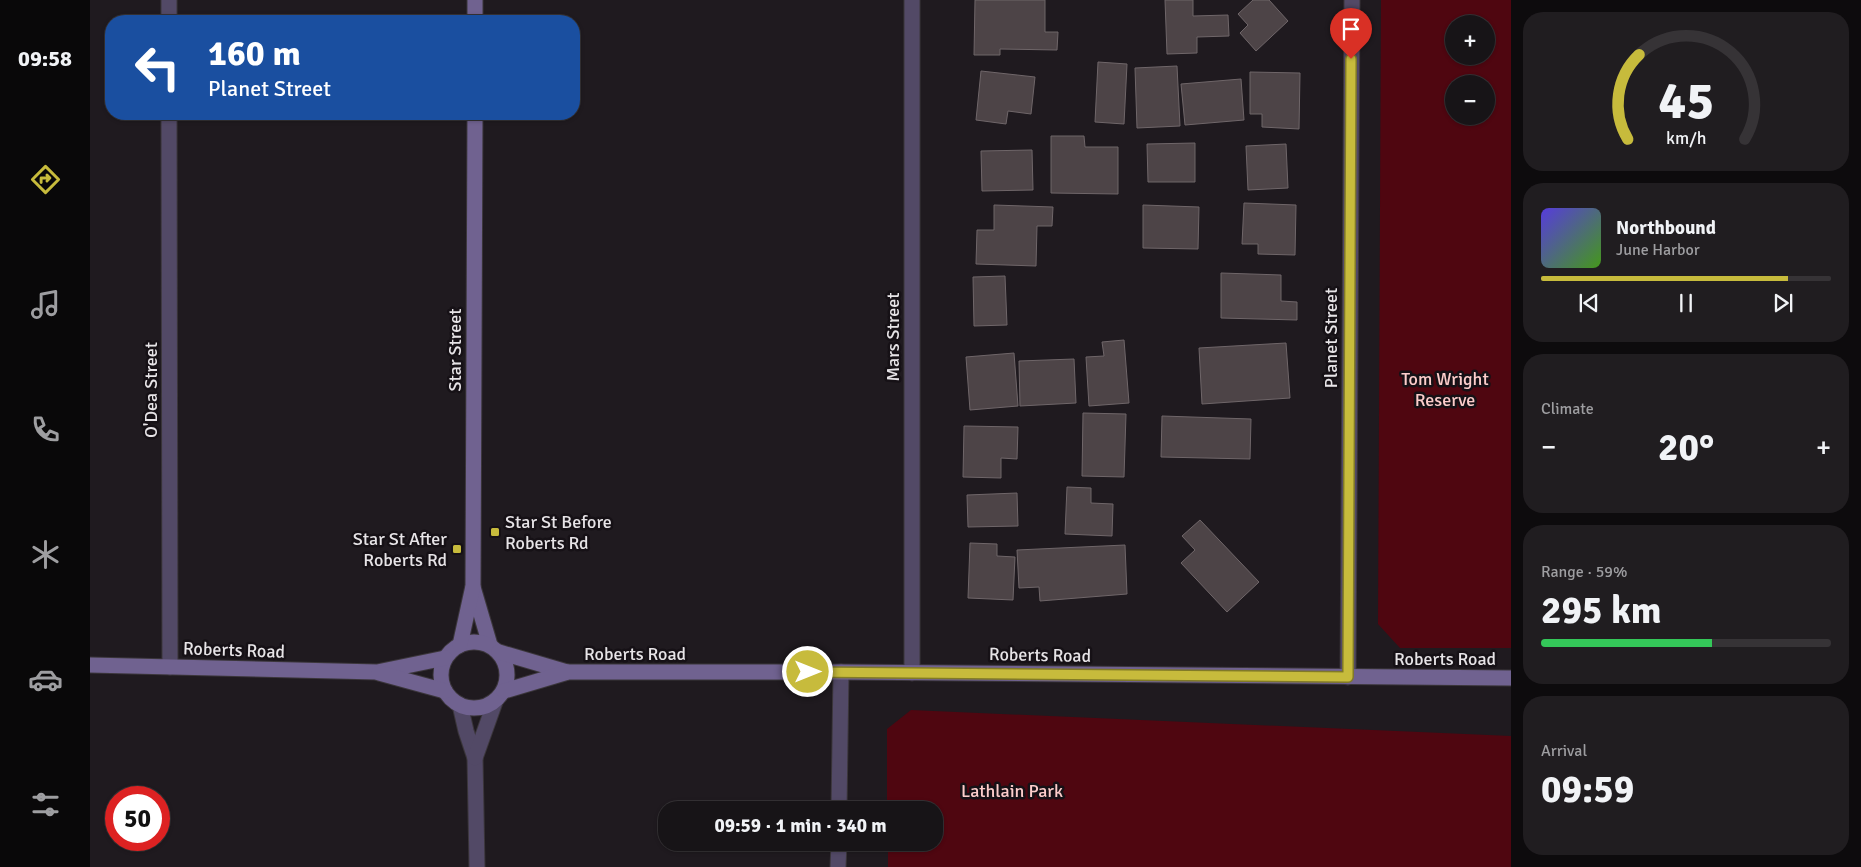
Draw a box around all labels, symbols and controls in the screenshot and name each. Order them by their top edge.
pin [1330,8,1372,59]
icon: arrive [1337,15,1365,43]
map controls [1445,15,1495,125]
button: + [1445,15,1495,65]
text: 160 m [208,32,301,75]
icon: left [125,35,190,100]
text: 09:58 [18,45,72,72]
text: 45 [1658,69,1714,133]
text: Planet Street [208,75,331,102]
button: − [1445,75,1495,125]
text: km/h [1666,127,1706,149]
icon: directions [28,162,63,197]
text: Northbound [1616,216,1716,240]
text: June Harbor [1616,240,1700,260]
icon: music [28,287,63,322]
street label: Planet Street [1320,288,1342,388]
icon: previous [1575,289,1603,317]
icon: pause [1672,289,1700,317]
icon: next [1769,289,1797,317]
street label: Mars Street [882,292,904,382]
street label: Star Street [444,309,466,391]
street label: O'Dea Street [140,342,162,438]
park label: Tom Wright Reserve [1401,368,1489,411]
text: Climate [1541,399,1594,419]
icon: phone [28,412,63,447]
text: 20° [1658,424,1714,471]
text: − [1541,430,1556,464]
text: + [1816,430,1831,464]
place label: Star St Before Roberts Rd [505,511,612,554]
marker: Star St Before Roberts Rd [489,526,501,538]
place label: Star St After Roberts Rd [353,528,447,571]
icon: climate [28,537,63,572]
marker: Star St After Roberts Rd [451,543,463,555]
text: Range · 59% [1541,562,1627,582]
text: 295 km [1541,587,1662,634]
street label: Roberts Road [183,637,285,663]
street label: Roberts Road [584,643,686,665]
street label: Roberts Road [989,643,1091,667]
position arrow [781,645,833,697]
street label: Roberts Road [1394,648,1496,670]
icon: car [28,662,63,697]
text: Arrival [1541,741,1587,761]
text: 09:59 [1541,766,1634,813]
park label: Lathlain Park [961,780,1063,802]
speed limit sign: 50 [105,786,170,851]
icon: filters [28,787,63,822]
text: 09:59 · 1 min · 340 m [714,814,887,838]

